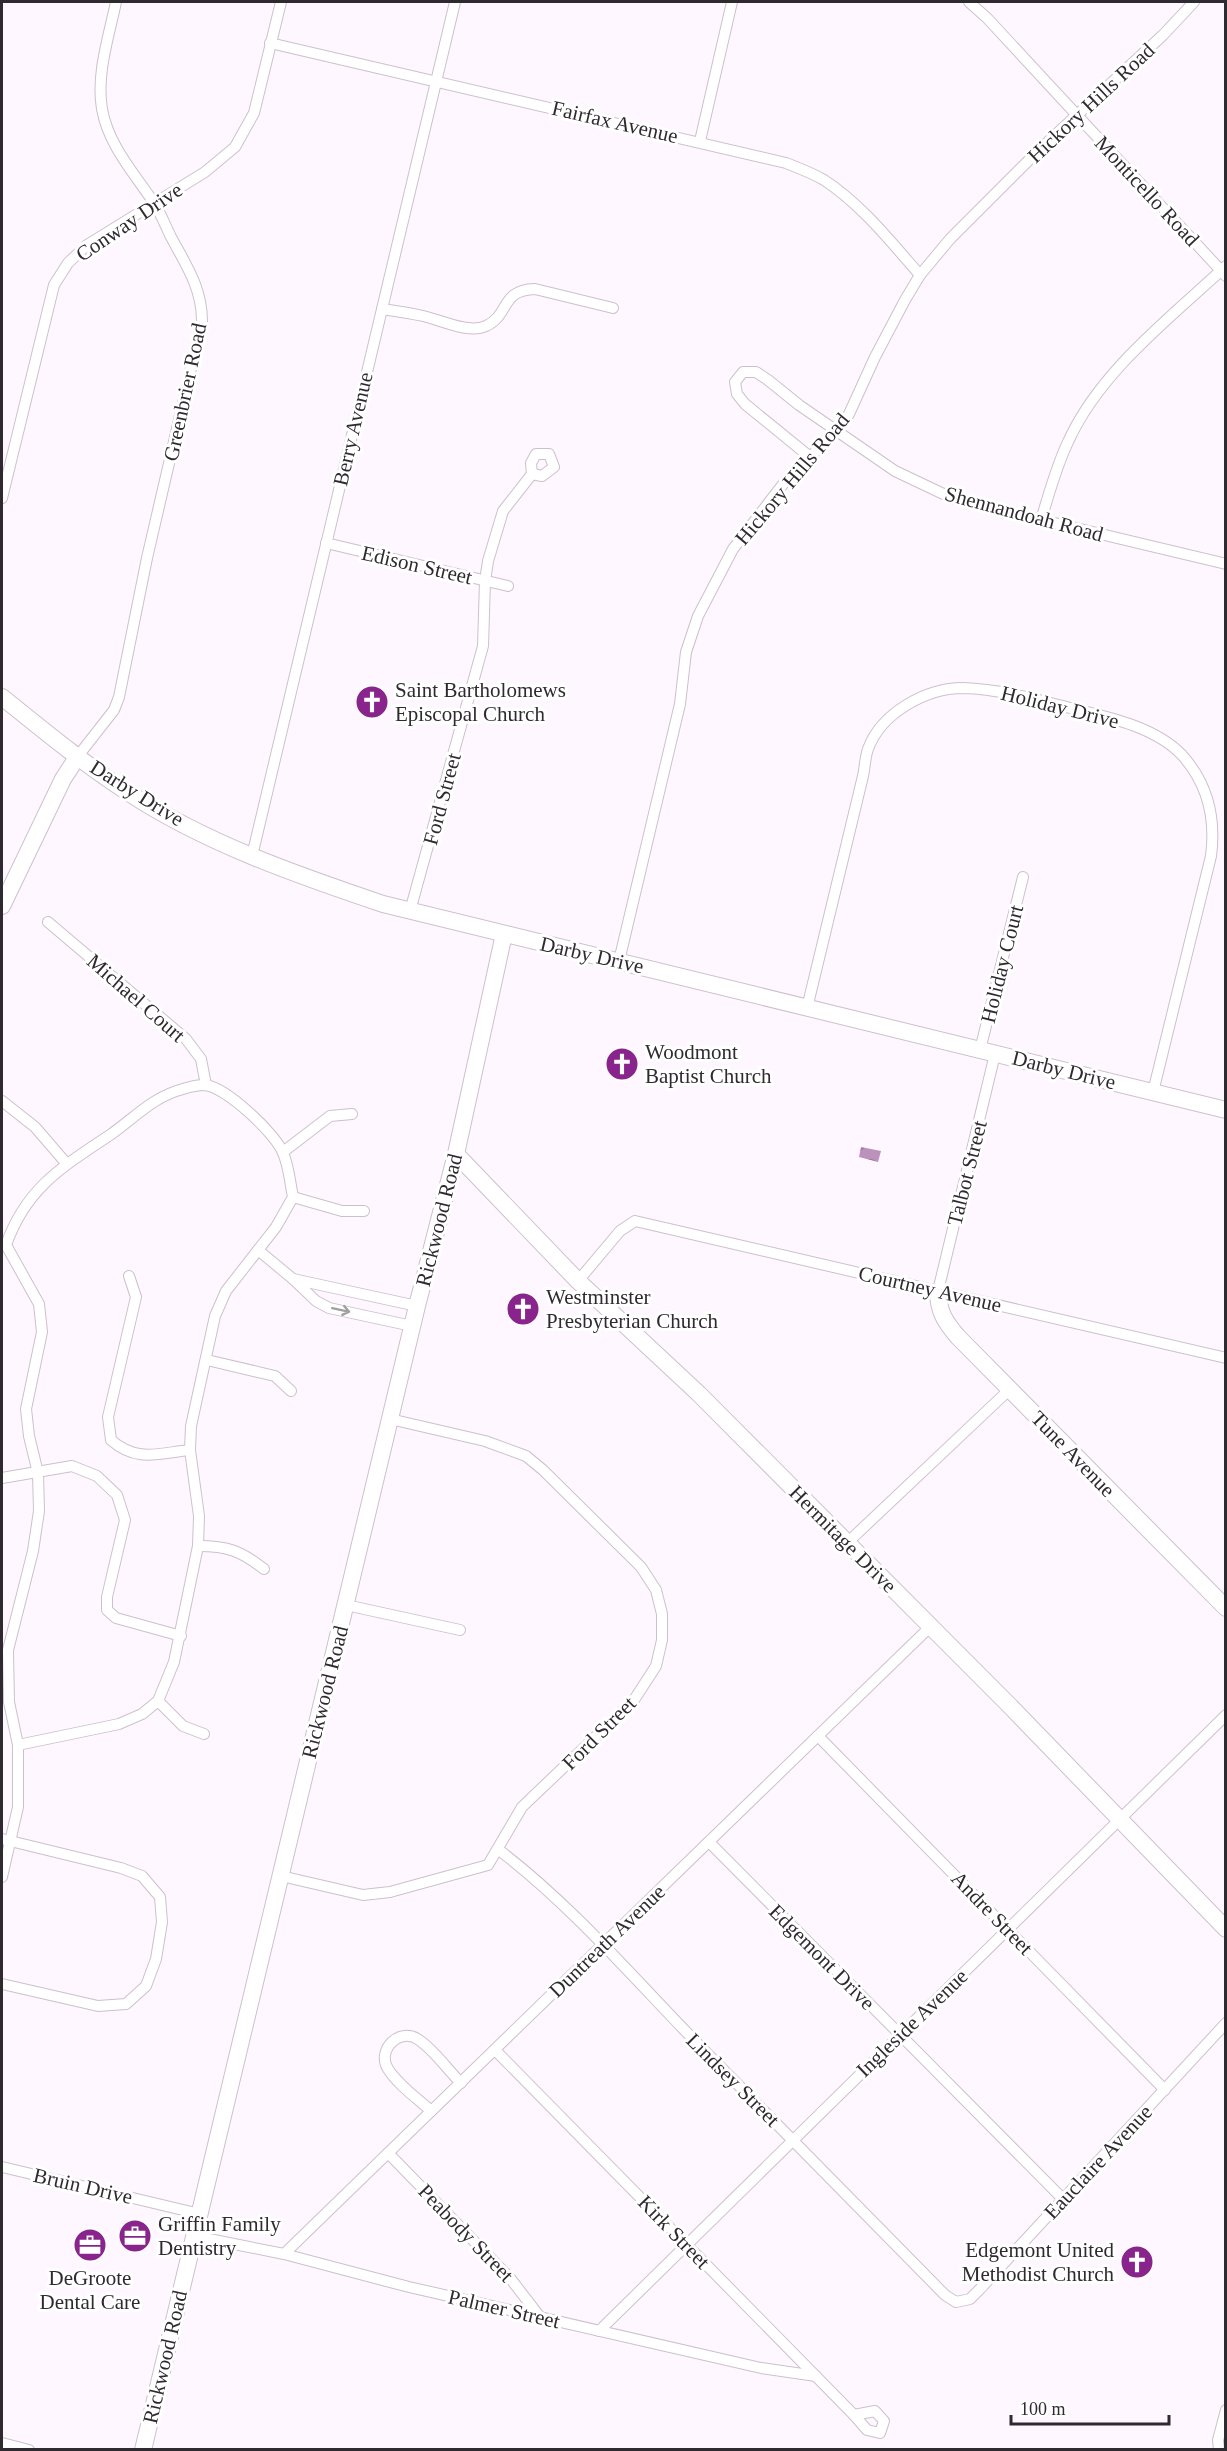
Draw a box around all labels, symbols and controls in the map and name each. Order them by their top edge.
street label: Hickory Hills Road [1023,38,1160,168]
street label: Fairfax Avenue [550,96,680,148]
street label: Monticello Road [1090,131,1204,251]
street label: Conway Drive [71,178,187,266]
street label: Greenbrier Road [159,320,211,463]
street label: Berry Avenue [328,370,378,488]
street label: Hickory Hills Road [730,408,854,550]
street label: Shennandoah Road [942,481,1106,547]
street label: Edison Street [359,541,475,589]
place label: Saint Bartholomews Episcopal Church [395,678,566,726]
street label: Holiday Drive [999,681,1121,733]
church icon: Saint Bartholomews Episcopal Church [354,684,390,720]
street label: Ford Street [418,750,466,847]
street label: Darby Drive [86,755,188,831]
street label: Holiday Court [976,902,1028,1025]
street label: Darby Drive [538,931,646,979]
street label: Michael Court [82,949,190,1047]
place label: Woodmont Baptist Church [645,1040,772,1088]
church icon: Woodmont Baptist Church [604,1046,640,1082]
street label: Darby Drive [1010,1046,1118,1094]
street label: Talbot Street [942,1118,992,1228]
street label: Rickwood Road [411,1151,467,1289]
street label: Courtney Avenue [856,1261,1004,1317]
place label: Westminster Presbyterian Church [546,1285,719,1333]
church icon: Westminster Presbyterian Church [505,1291,541,1327]
one-way arrow [330,1305,350,1316]
street label: Tune Avenue [1026,1406,1120,1502]
street label: Hermitage Drive [784,1480,902,1598]
street label: Rickwood Road [297,1623,353,1761]
street label: Ford Street [557,1691,641,1775]
street label: Andre Street [946,1866,1038,1960]
street label: Duntreath Avenue [544,1880,670,2002]
street label: Edgemont Drive [764,1899,880,2015]
street label: Ingleside Avenue [852,1964,972,2082]
street label: Lindsey Street [681,2028,785,2132]
street label: Eauclaire Avenue [1039,2100,1157,2224]
street label: Bruin Drive [31,2163,135,2209]
street label: Peabody Street [413,2179,519,2287]
street label: Kirk Street [633,2190,715,2274]
place label: Griffin Family Dentistry [158,2212,281,2260]
office icon: Griffin Family Dentistry [117,2218,153,2254]
office icon: DeGroote Dental Care [72,2227,108,2263]
place label: Edgemont United Methodist Church [962,2238,1114,2286]
church icon: Edgemont United Methodist Church [1119,2244,1155,2280]
place label: DeGroote Dental Care [40,2266,140,2314]
street label: Palmer Street [446,2285,562,2334]
street label: Rickwood Road [138,2288,192,2426]
scale bar [1011,2388,1168,2426]
text: 100 m [1020,2399,1066,2419]

